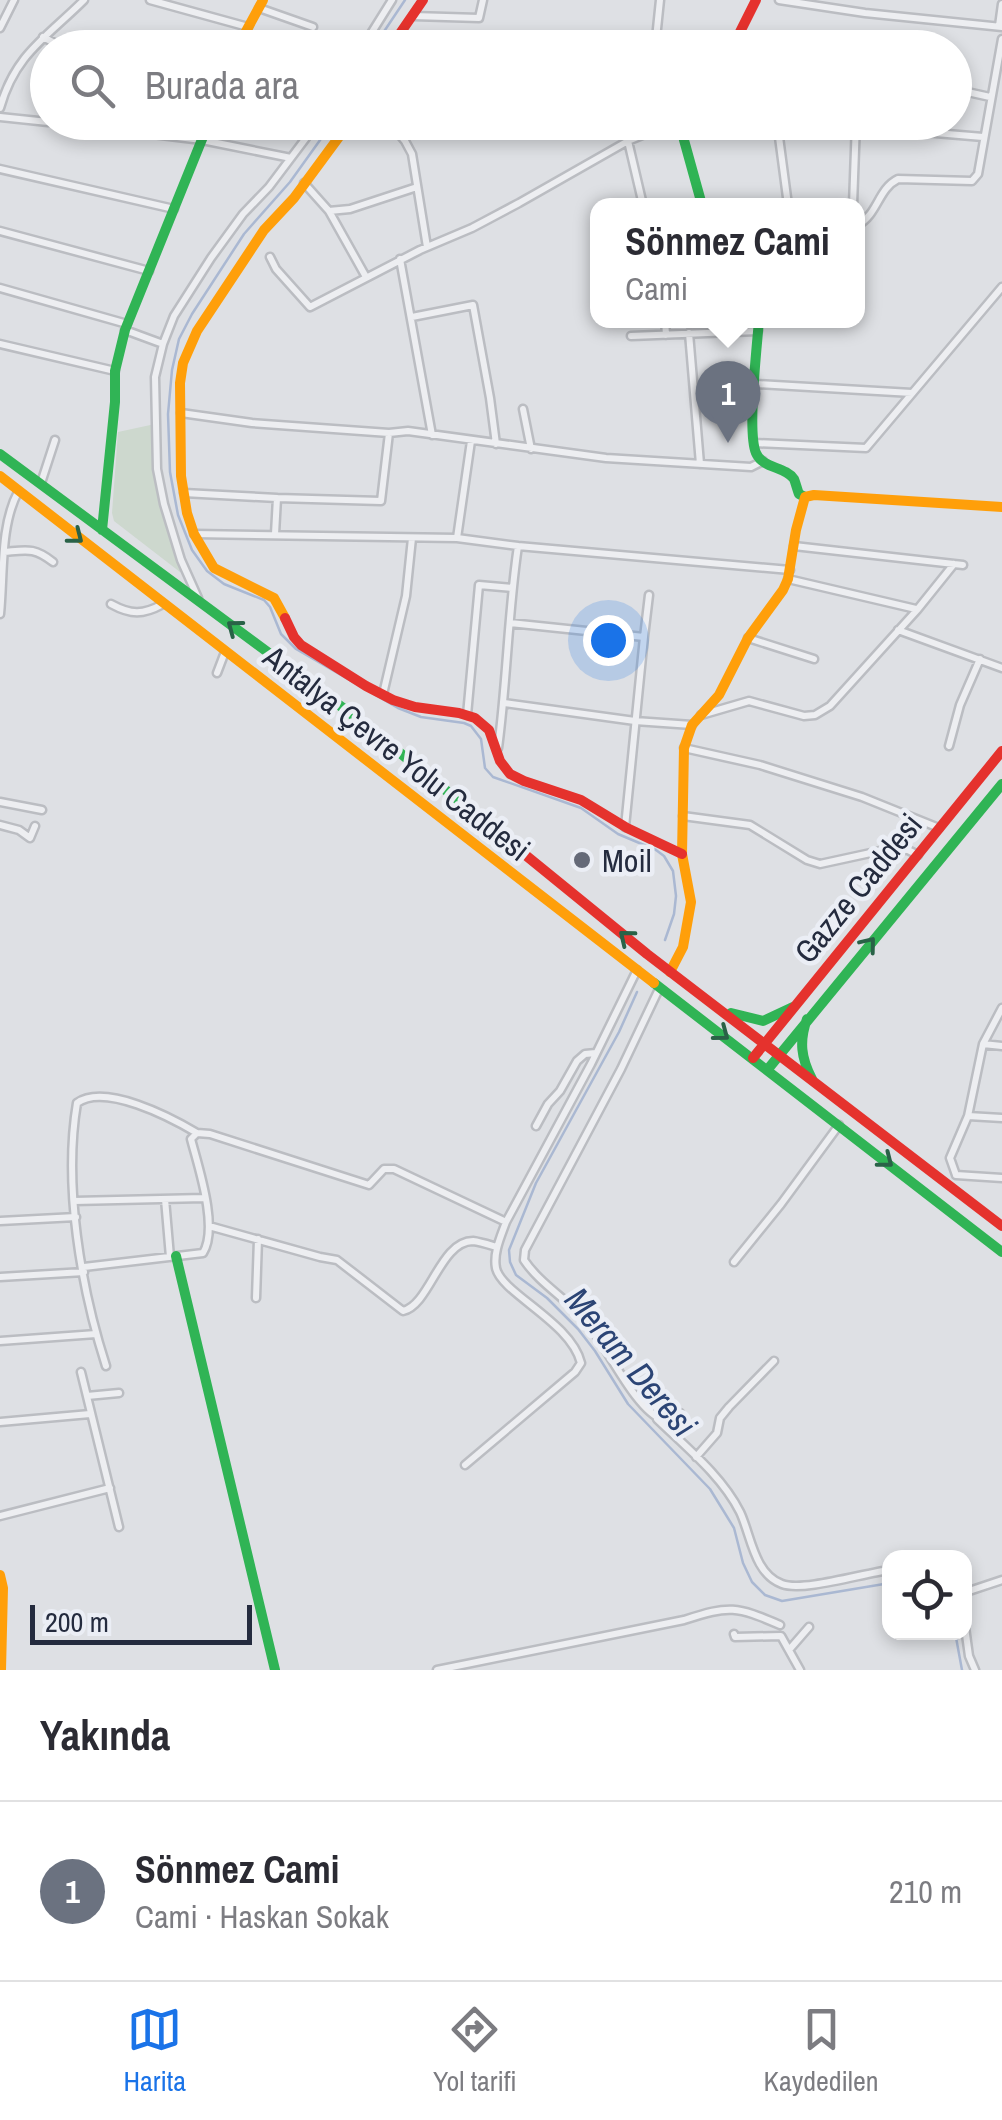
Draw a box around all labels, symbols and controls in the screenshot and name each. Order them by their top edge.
search box [30,30,972,140]
icon: search [65,58,120,113]
text: Burada ara [145,60,299,111]
popup [590,198,865,328]
text: Sönmez Cami [625,216,830,267]
text: Cami [625,267,688,310]
pin: 1 [696,360,760,443]
one-way arrow [65,525,83,543]
your location [583,615,634,666]
one-way arrow [227,622,245,639]
street label: Antalya Çevre Yolu Caddesi [254,635,539,871]
street label: Gazze Caddesi [784,804,932,972]
place label: Moil [602,839,652,882]
marker: Moil [571,849,593,871]
one-way arrow [620,931,638,949]
one-way arrow [857,937,875,955]
one-way arrow [711,1023,729,1040]
one-way arrow [874,1149,892,1166]
water label: Meram Deresi [555,1277,707,1447]
map controls [882,1550,972,1640]
button: locate [882,1550,972,1640]
scale bar [30,1600,252,1644]
text: 200 m [45,1603,109,1641]
text: Yakında [40,1707,170,1763]
text: Sönmez Cami [135,1844,339,1895]
text: 1 [65,1870,80,1913]
text: 210 m [889,1870,962,1913]
text: Cami · Haskan Sokak [135,1895,389,1938]
tab: Harita [123,2002,186,2100]
tab: Yol tarifi [433,2002,517,2100]
tab: Kaydedilen [764,2002,879,2100]

